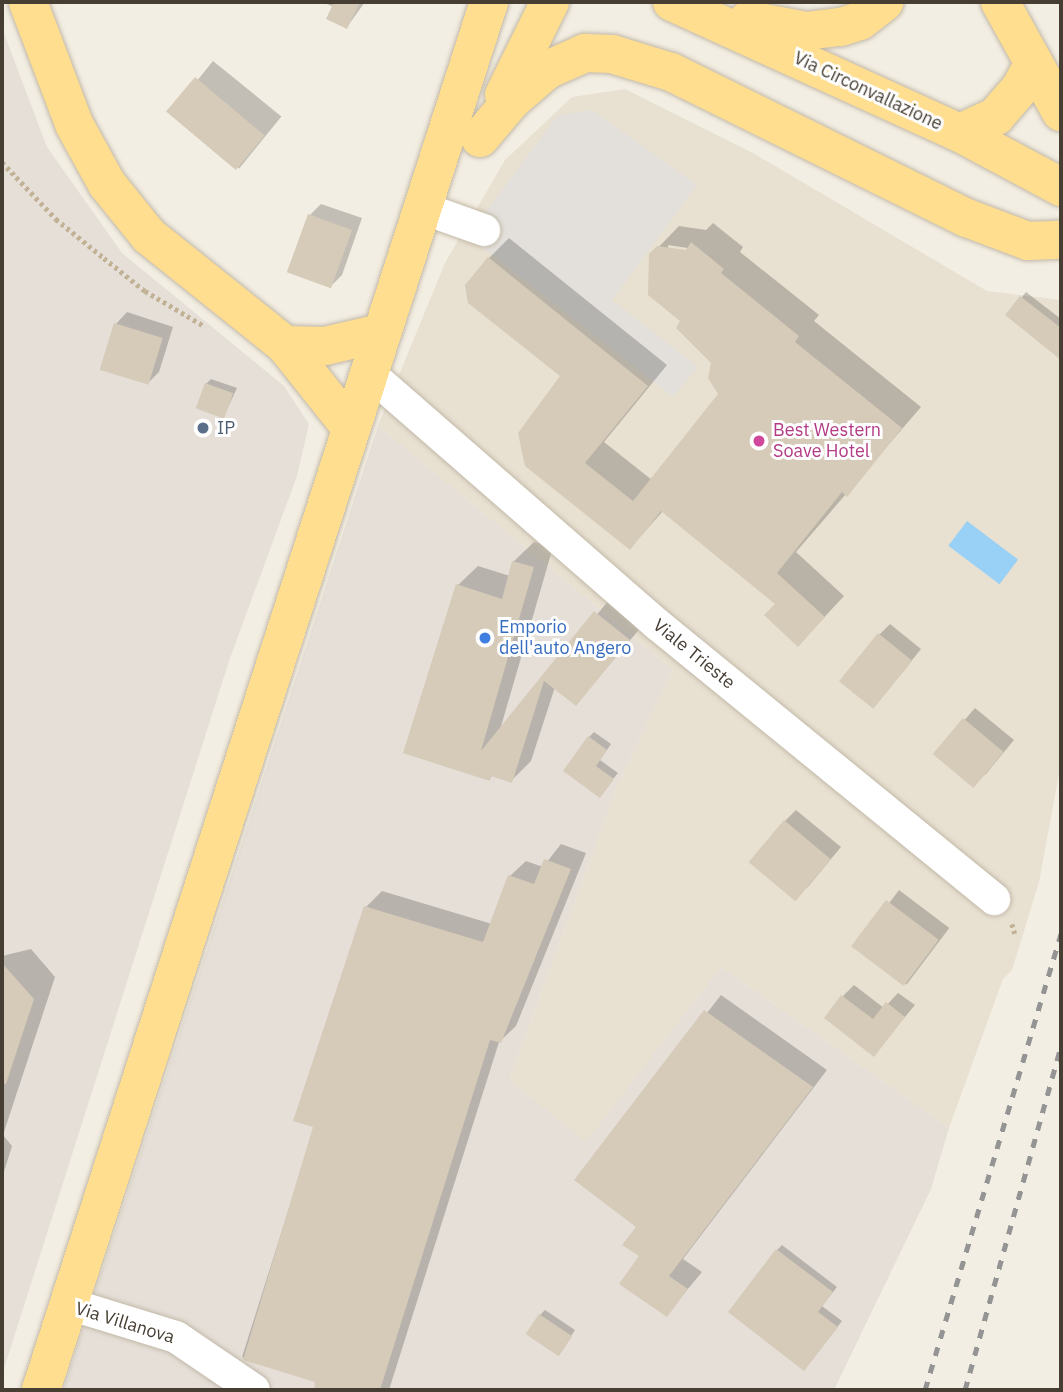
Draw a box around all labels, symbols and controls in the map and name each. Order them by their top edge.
street label: Via Circonvallazione [790,47,946,135]
place label: IP [217,417,235,439]
marker: IP [195,420,211,436]
place label: Best Western Soave Hotel [773,420,881,462]
marker: Best Western Soave Hotel [751,433,767,449]
street label: Viale Trieste [649,614,739,694]
place label: Emporio dell'auto Angero [499,617,631,660]
marker: Emporio dell'auto Angero [477,630,493,646]
street label: Via Villanova [73,1298,177,1348]

